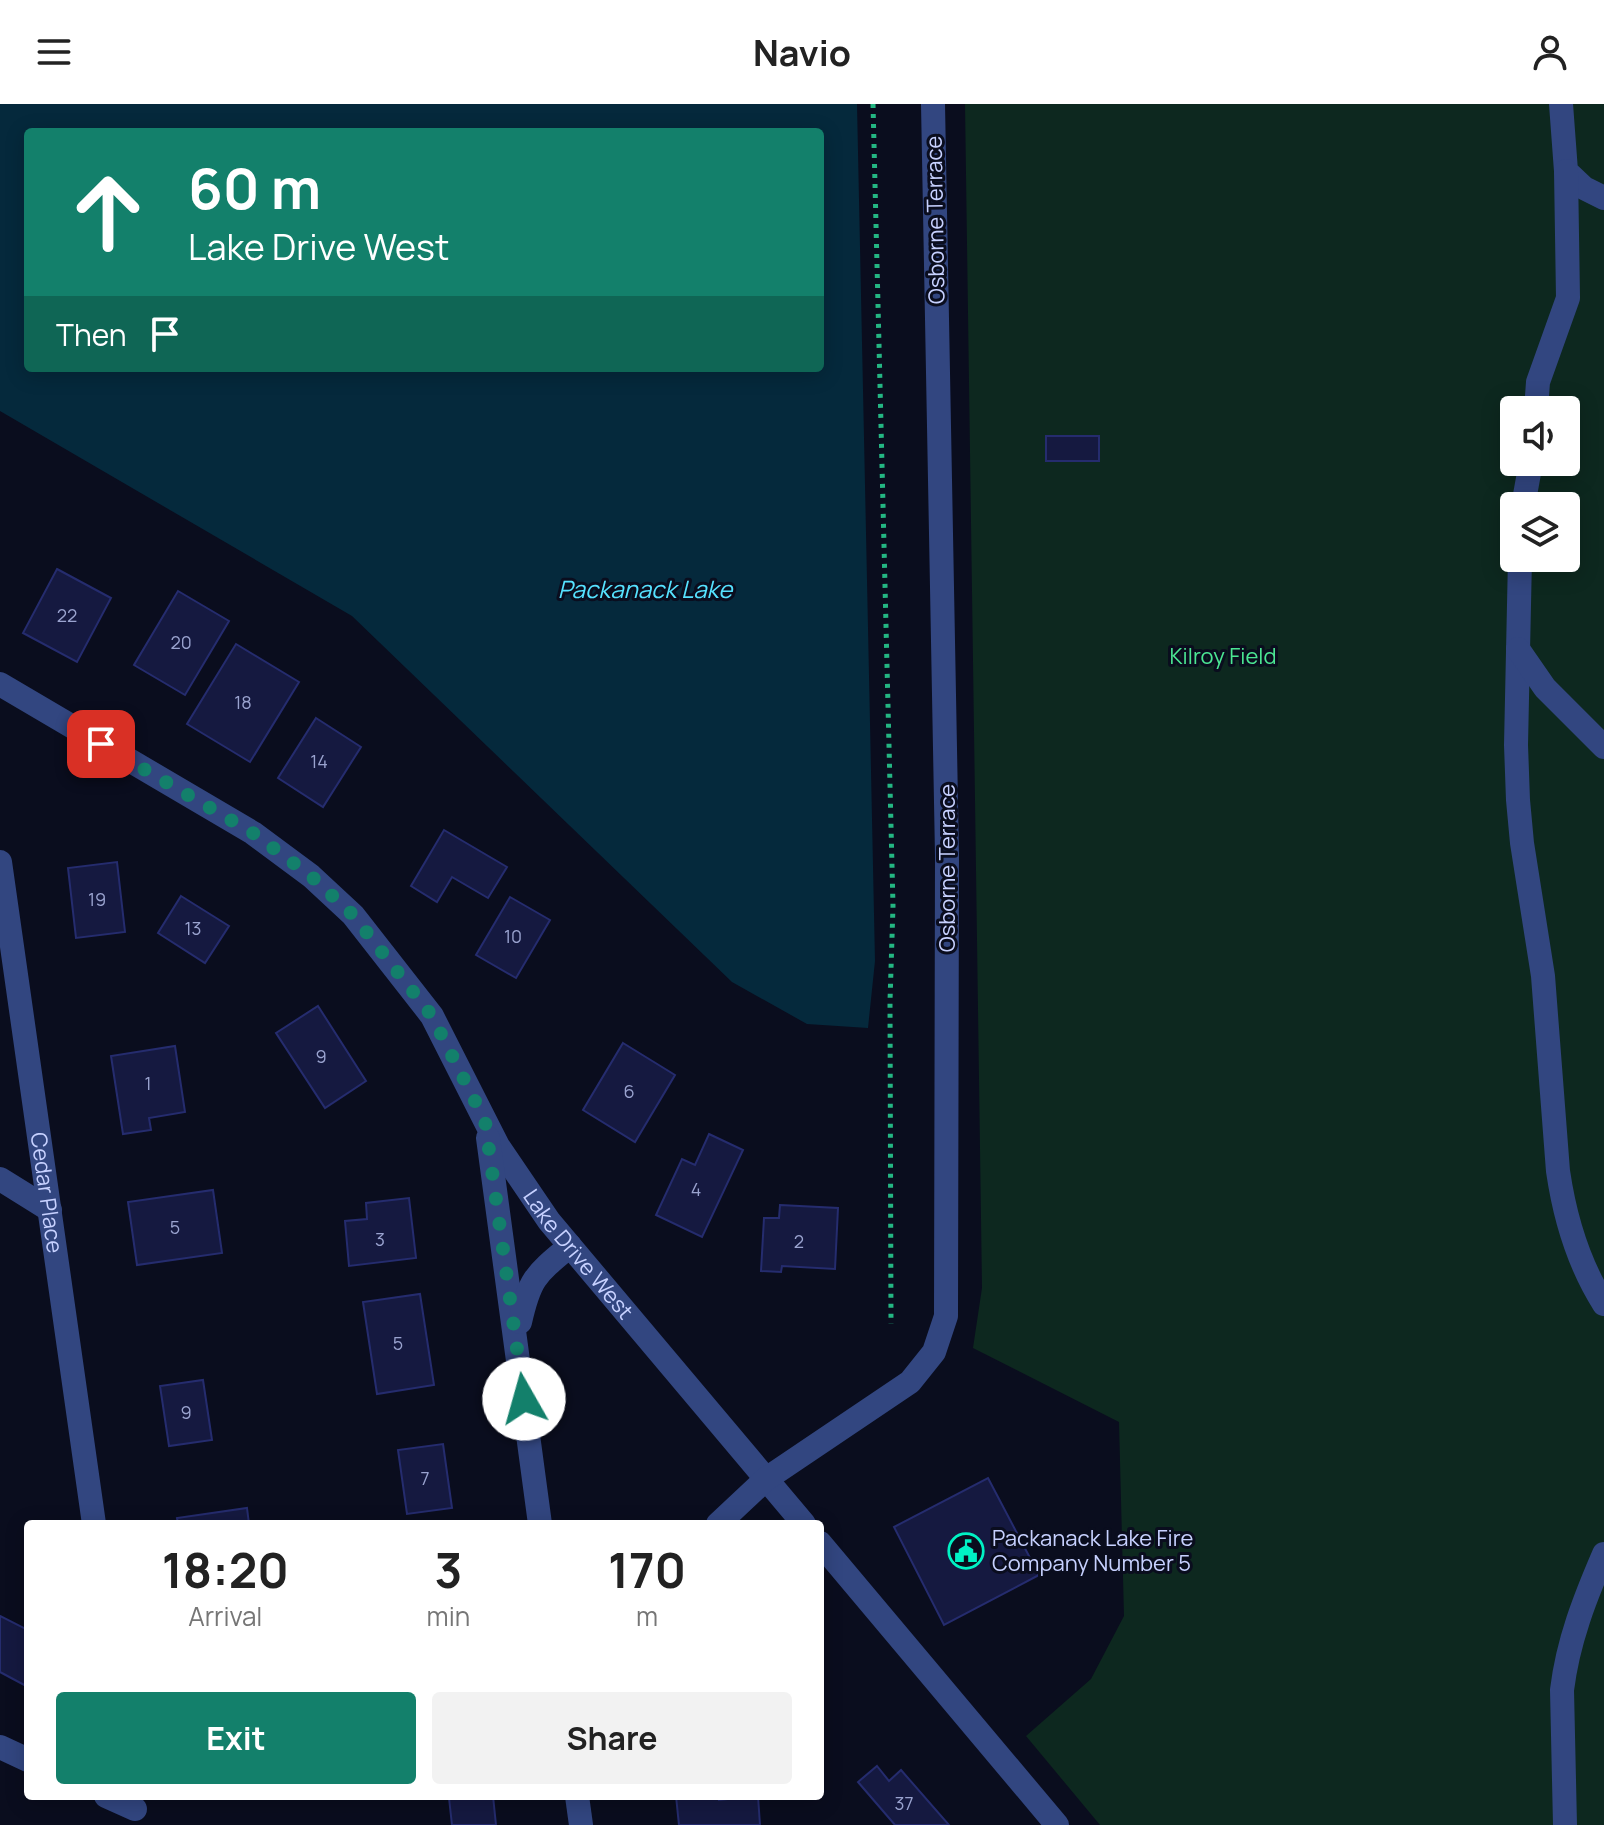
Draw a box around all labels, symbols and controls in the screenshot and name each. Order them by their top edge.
text: Navio [753,28,851,77]
icon: menu [32,30,76,74]
icon: person [1528,30,1572,74]
street label: Osborne Terrace [919,135,951,304]
text: 60 m [188,149,321,226]
icon: ahead [56,160,160,264]
text: Lake Drive West [188,222,449,271]
icon: arrive [143,312,187,356]
text: Then [56,314,127,355]
map controls [1500,396,1580,572]
button: sound [1500,396,1580,476]
button: layers [1500,492,1580,572]
water label: Packanack Lake [558,572,734,605]
house number: 22 [57,603,77,627]
house number: 20 [170,630,192,654]
park label: Kilroy Field [1170,641,1276,671]
house number: 18 [234,690,252,714]
pin [67,710,135,778]
icon: arrive [79,722,123,766]
house number: 14 [310,749,328,773]
street label: Osborne Terrace [932,784,962,952]
house number: 19 [88,887,106,911]
house number: 13 [185,916,201,940]
house number: 10 [504,924,522,948]
house number: 9 [315,1044,327,1068]
house number: 1 [144,1071,152,1095]
house number: 6 [623,1079,635,1103]
street label: Cedar Place [24,1130,70,1255]
house number: 4 [691,1177,701,1201]
street label: Lake Drive West [516,1183,640,1326]
house number: 5 [170,1215,180,1239]
house number: 3 [375,1227,385,1251]
house number: 2 [794,1229,804,1253]
house number: 5 [393,1331,403,1355]
position arrow [482,1357,566,1441]
house number: 9 [180,1400,192,1424]
house number: 7 [420,1466,430,1490]
place label: Packanack Lake Fire Company Number 5 [992,1523,1193,1578]
public building icon: Packanack Lake Fire Company Number 5 [947,1532,985,1570]
text: 18:20 [162,1537,289,1602]
text: 3 [434,1537,462,1602]
text: 170 [608,1537,686,1602]
text: Arrival [188,1598,262,1634]
text: min [427,1598,470,1634]
text: m [636,1598,658,1634]
button: Exit [56,1692,416,1784]
button: Share [432,1692,792,1784]
house number: 37 [895,1791,914,1815]

